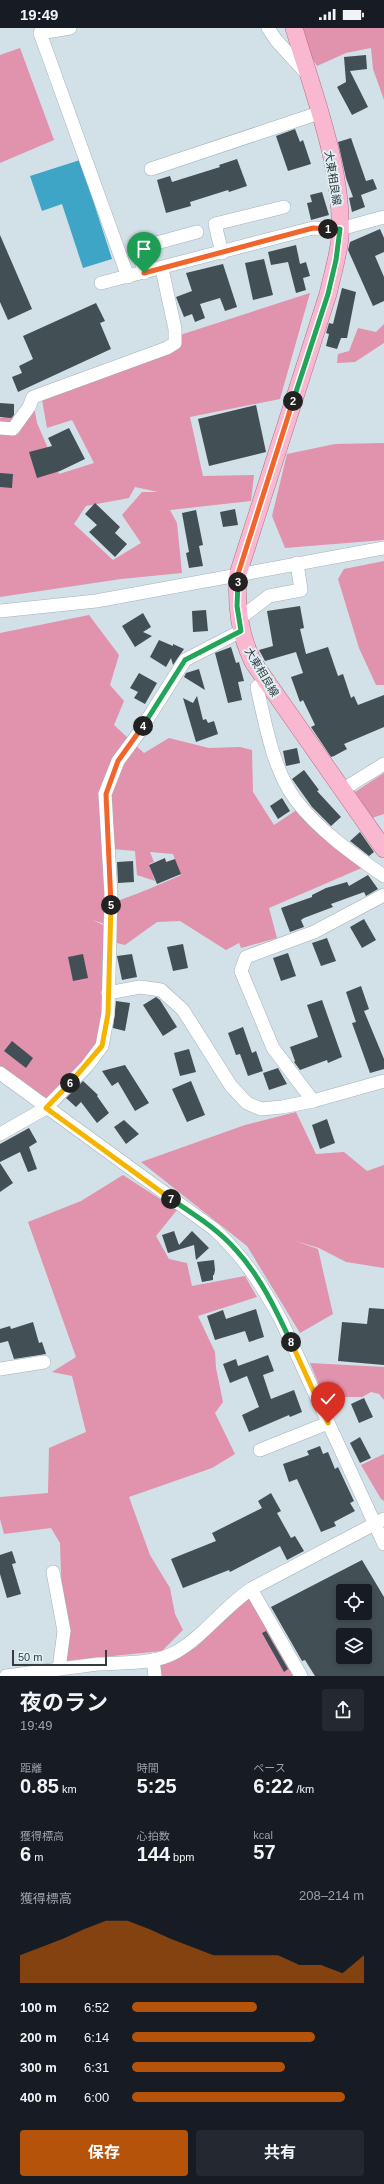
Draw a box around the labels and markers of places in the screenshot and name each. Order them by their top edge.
pin: 1 [318,219,338,239]
pin [127,232,161,273]
pin: 2 [283,391,303,411]
pin: 3 [228,572,248,592]
pin: 4 [133,716,153,736]
pin: 5 [101,895,121,915]
pin: 6 [60,1073,80,1093]
pin: 7 [161,1189,181,1209]
pin: 8 [281,1332,301,1352]
pin [311,1382,345,1423]

